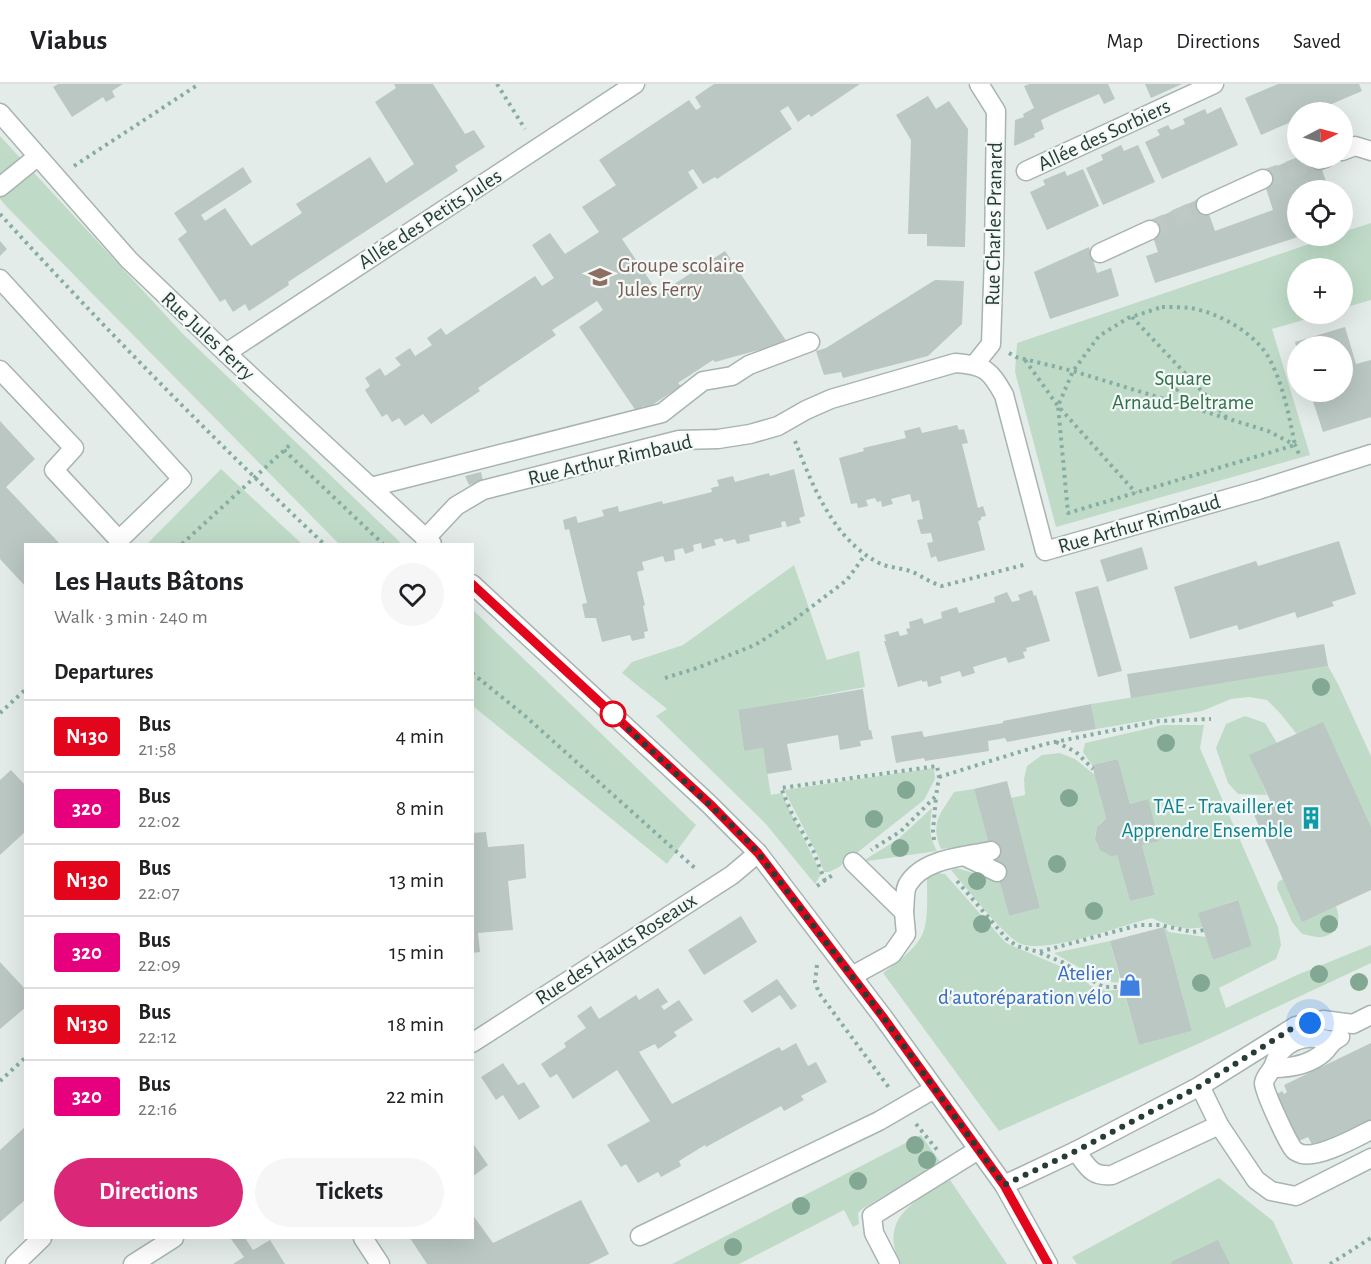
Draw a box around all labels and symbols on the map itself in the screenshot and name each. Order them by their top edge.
street label: Allée des Sorbiers [1034,95,1174,175]
north arrow [1287,102,1353,168]
street label: Rue Charles Pranard [982,142,1006,306]
street label: Allée des Petits Jules [355,165,505,273]
place label: Groupe scolaire Jules Ferry [618,255,744,300]
school or university icon: Groupe scolaire Jules Ferry [587,264,613,290]
street label: Rue Jules Ferry [157,288,259,384]
park label: Square Arnaud-Beltrame [1112,368,1254,413]
street label: Rue Arthur Rimbaud [526,431,694,489]
street label: Rue Arthur Rimbaud [1055,491,1223,557]
unlabelled marker [600,701,626,727]
place label: TAE - Travailler et Apprendre Ensemble [1121,796,1293,841]
building icon: TAE - Travailler et Apprendre Ensemble [1298,805,1324,831]
street label: Rue des Hauts Roseaux [532,889,700,1009]
place label: Atelier d'autoréparation vélo [938,963,1112,1008]
shop icon: Atelier d'autoréparation vélo [1117,972,1143,998]
your location [1295,1008,1325,1038]

